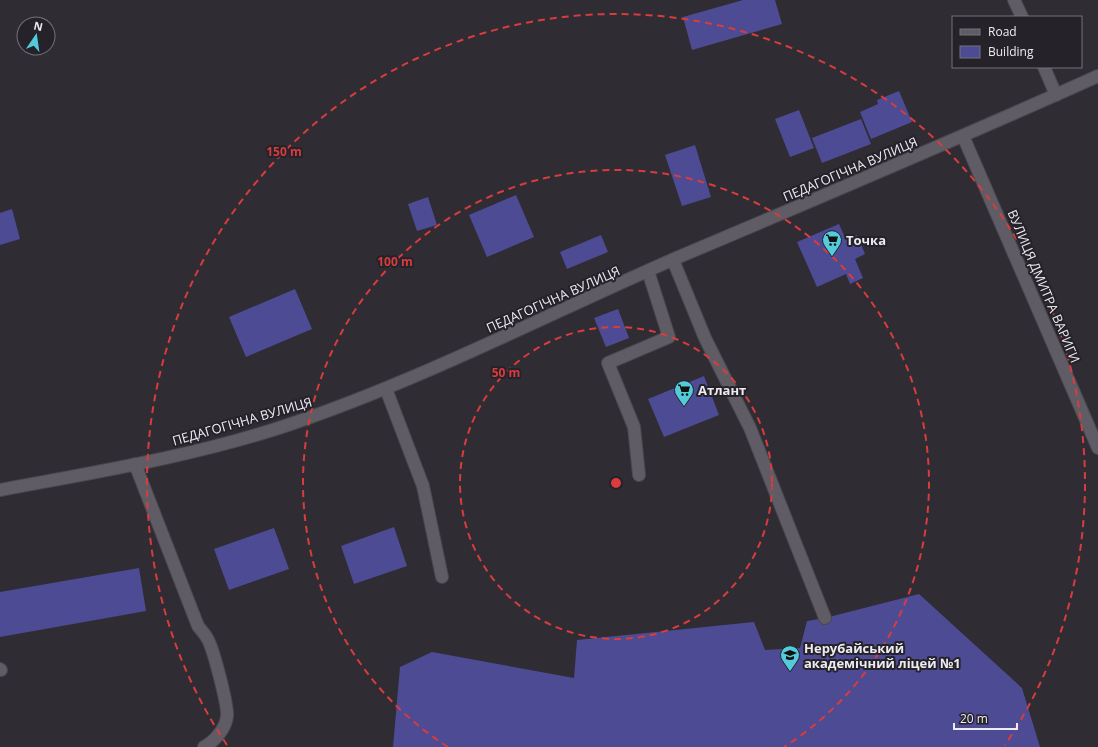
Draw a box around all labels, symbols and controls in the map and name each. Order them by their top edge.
north arrow [16,16,56,56]
legend [952,16,1082,68]
text: N [32,17,44,34]
text: Road [988,23,1017,40]
text: Building [988,43,1034,60]
street label: ПЕДАГОГІЧНА ВУЛИЦЯ [780,132,920,206]
text: 150 m [266,143,302,160]
street label: ВУЛИЦЯ ДМИТРА ВАРИГИ [1004,207,1084,365]
supermarket icon: Точка [821,229,843,257]
place label: Точка [846,231,886,249]
text: 100 m [377,253,413,270]
street label: ПЕДАГОГІЧНА ВУЛИЦЯ [483,261,623,337]
text: 50 m [492,364,520,381]
supermarket icon: Атлант [673,379,695,407]
place label: Атлант [698,381,746,399]
street label: ПЕДАГОГІЧНА ВУЛИЦЯ [170,392,314,450]
centre of rings [609,476,623,490]
place label: Нерубайський академічний ліцей №1 [804,639,961,672]
school or university icon: Нерубайський академічний ліцей №1 [779,644,801,672]
scale bar [954,705,1017,731]
text: 20 m [960,710,988,727]

